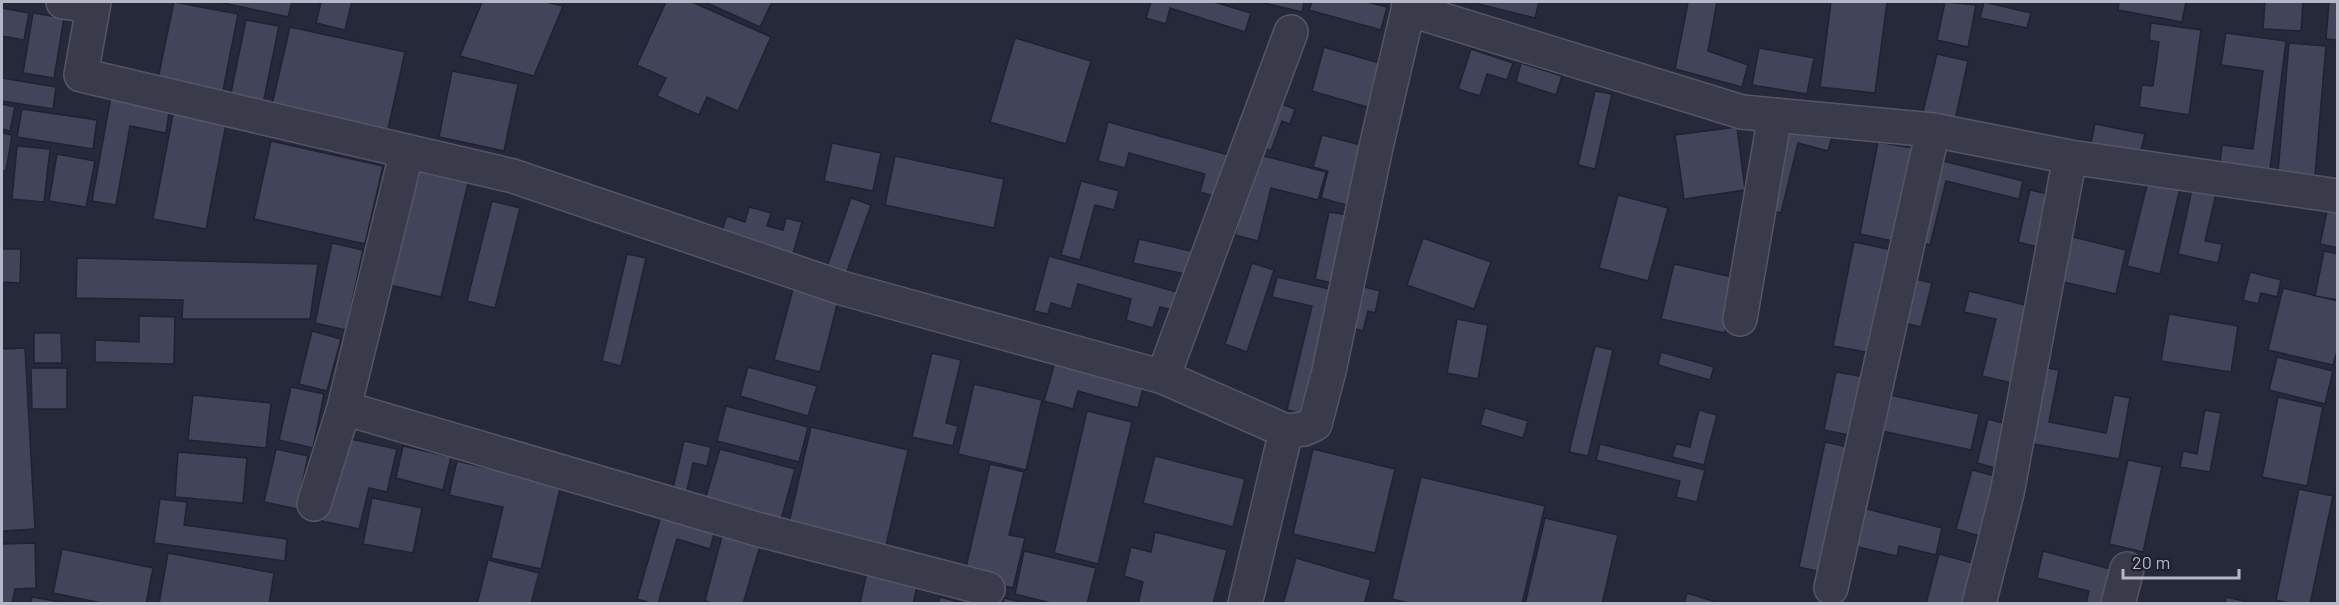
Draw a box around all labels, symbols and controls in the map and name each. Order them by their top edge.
scale bar [2123,542,2238,580]
text: 20 m [2132,551,2170,573]

